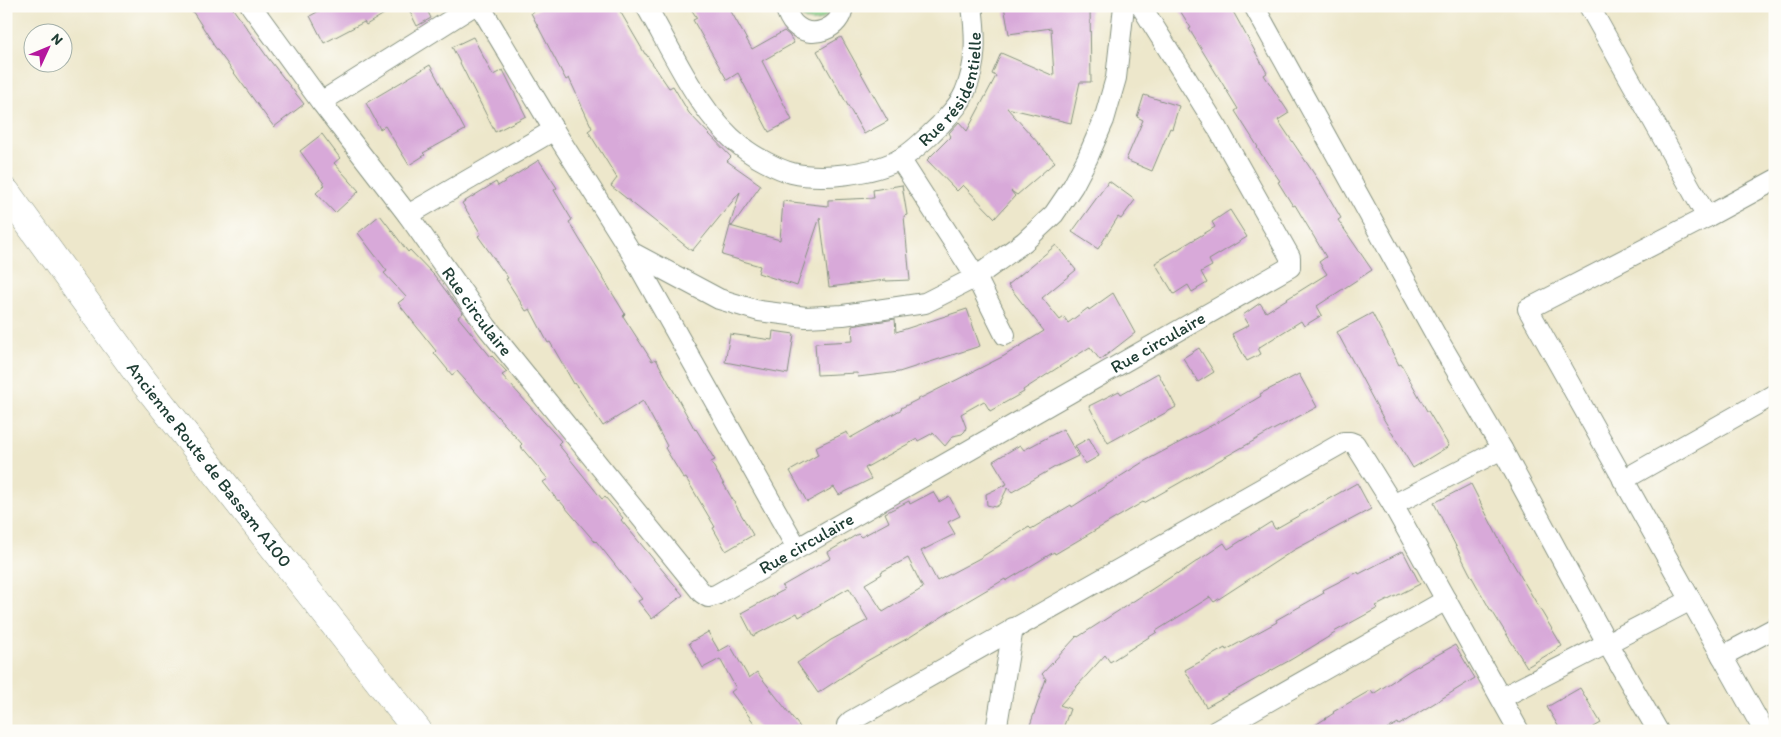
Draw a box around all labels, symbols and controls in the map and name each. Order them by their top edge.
north arrow [22,22,72,72]
text: N [48,30,66,49]
street label: Rue résidentielle [913,32,986,151]
street label: Rue circulaire [437,262,517,361]
street label: Rue circulaire [1107,307,1209,378]
street label: Ancienne Route de Bassam A100 [122,357,296,572]
street label: Rue circulaire [755,508,858,579]

